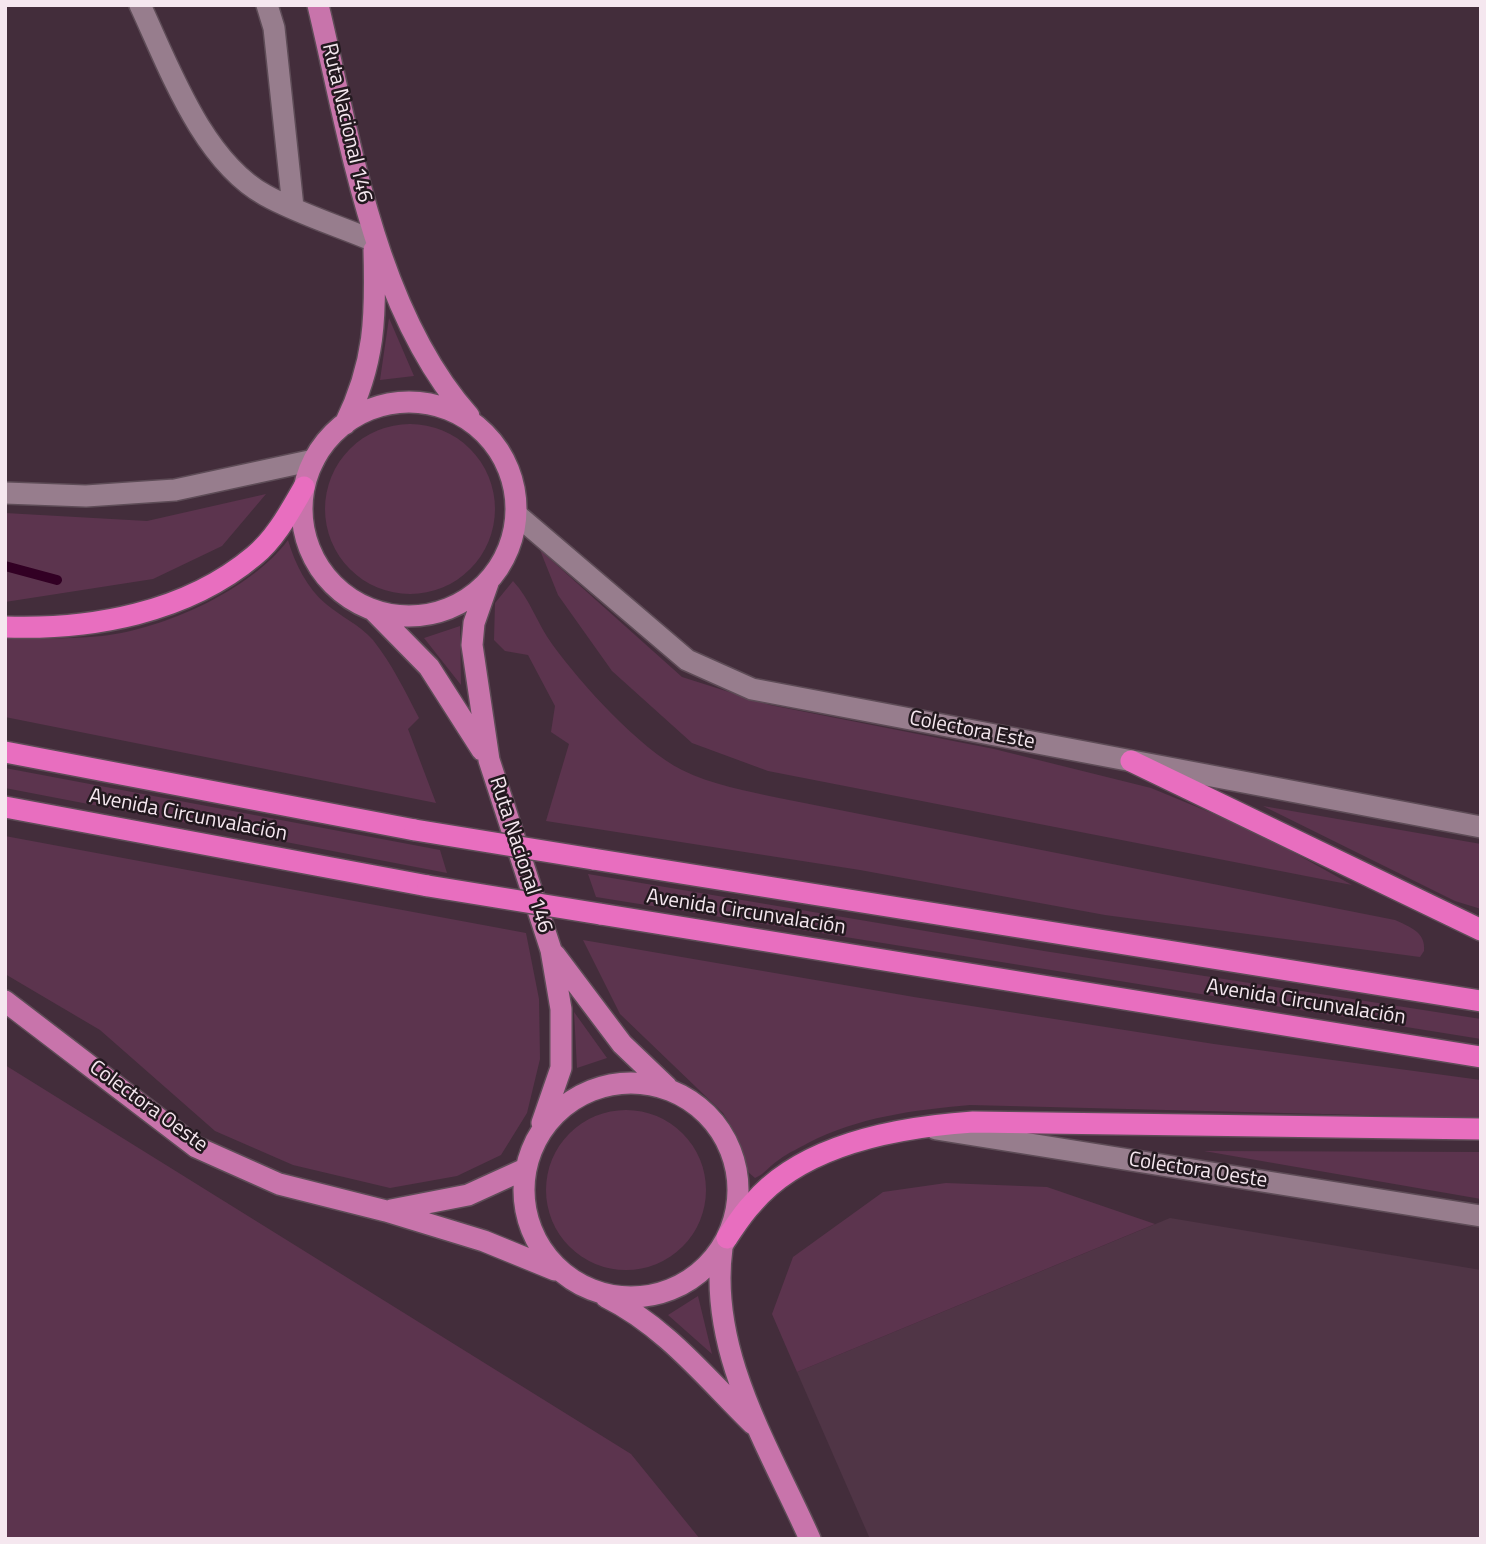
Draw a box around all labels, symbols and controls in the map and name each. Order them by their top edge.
street label: Ruta Nacional 146 [315,41,377,205]
street label: Colectora Este [907,707,1037,755]
street label: Ruta Nacional 146 [483,774,557,936]
street label: Avenida Circunvalación [87,784,289,848]
street label: Avenida Circunvalación [645,885,847,941]
street label: Avenida Circunvalación [1205,975,1407,1031]
street label: Colectora Oeste [84,1056,212,1158]
street label: Colectora Oeste [1127,1148,1269,1194]

